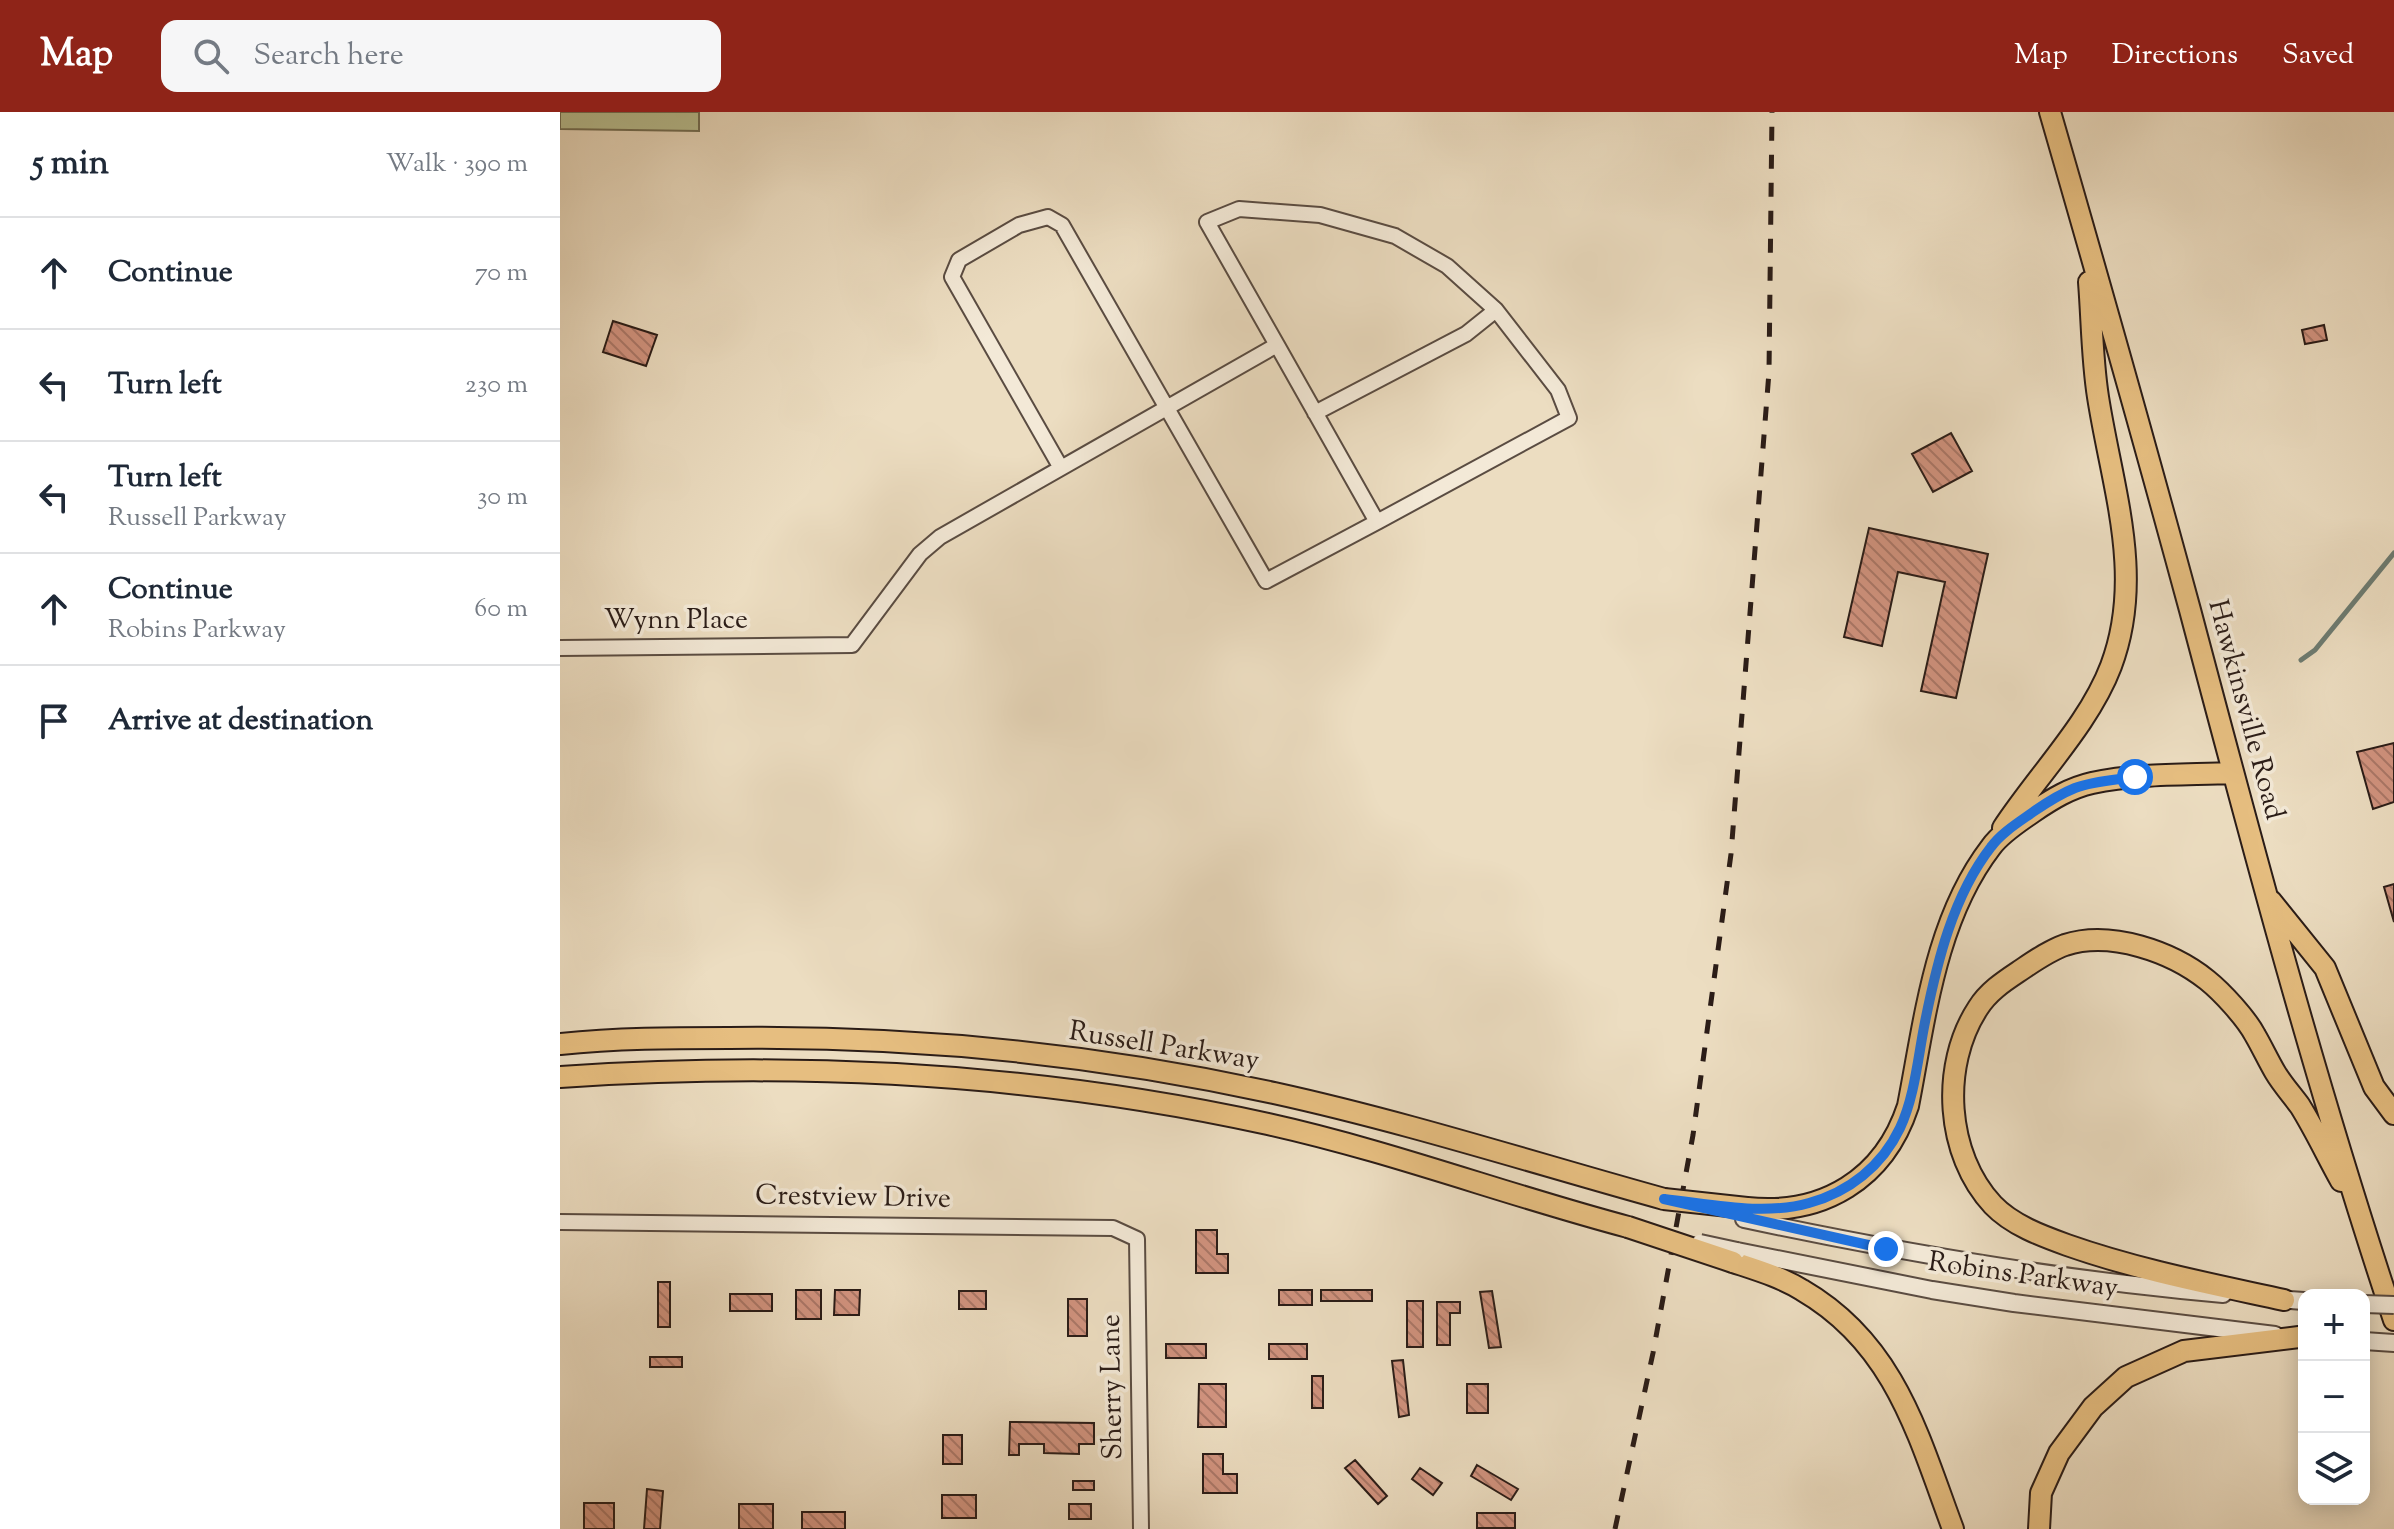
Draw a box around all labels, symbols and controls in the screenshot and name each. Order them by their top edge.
search box [161,20,721,92]
text: Map [40,29,113,83]
icon: search [189,34,233,78]
text: Search here [253,35,404,78]
text: Map [2014,36,2068,76]
text: Directions [2112,36,2238,76]
text: Saved [2282,36,2354,76]
text: 5 min [32,140,109,189]
text: Walk · 390 m [386,146,528,183]
icon: ahead [32,251,76,295]
text: Continue [108,252,233,295]
text: 70 m [475,255,528,292]
icon: left [32,363,76,407]
text: Turn left [108,364,222,407]
text: 230 m [465,367,528,404]
text: Turn left [108,457,222,500]
icon: left [32,475,76,519]
text: 30 m [477,479,528,516]
text: Russell Parkway [108,500,287,537]
text: Continue [108,569,233,612]
icon: ahead [32,587,76,631]
text: 60 m [474,591,528,628]
street label: Hawkinsville Road [2196,596,2294,825]
street label: Wynn Place [604,601,748,641]
text: Robins Parkway [108,612,286,649]
icon: arrive [32,699,76,743]
text: Arrive at destination [108,700,373,743]
route start [2117,759,2153,795]
street label: Russell Parkway [1066,1012,1262,1082]
street label: Crestview Drive [755,1176,951,1220]
route end [1868,1231,1904,1267]
street label: Robins Parkway [1925,1243,2121,1309]
map controls [2298,1289,2370,1505]
button: + [2298,1289,2370,1361]
street label: Sherry Lane [1092,1314,1134,1460]
button: − [2298,1361,2370,1433]
button: layers [2298,1433,2370,1505]

